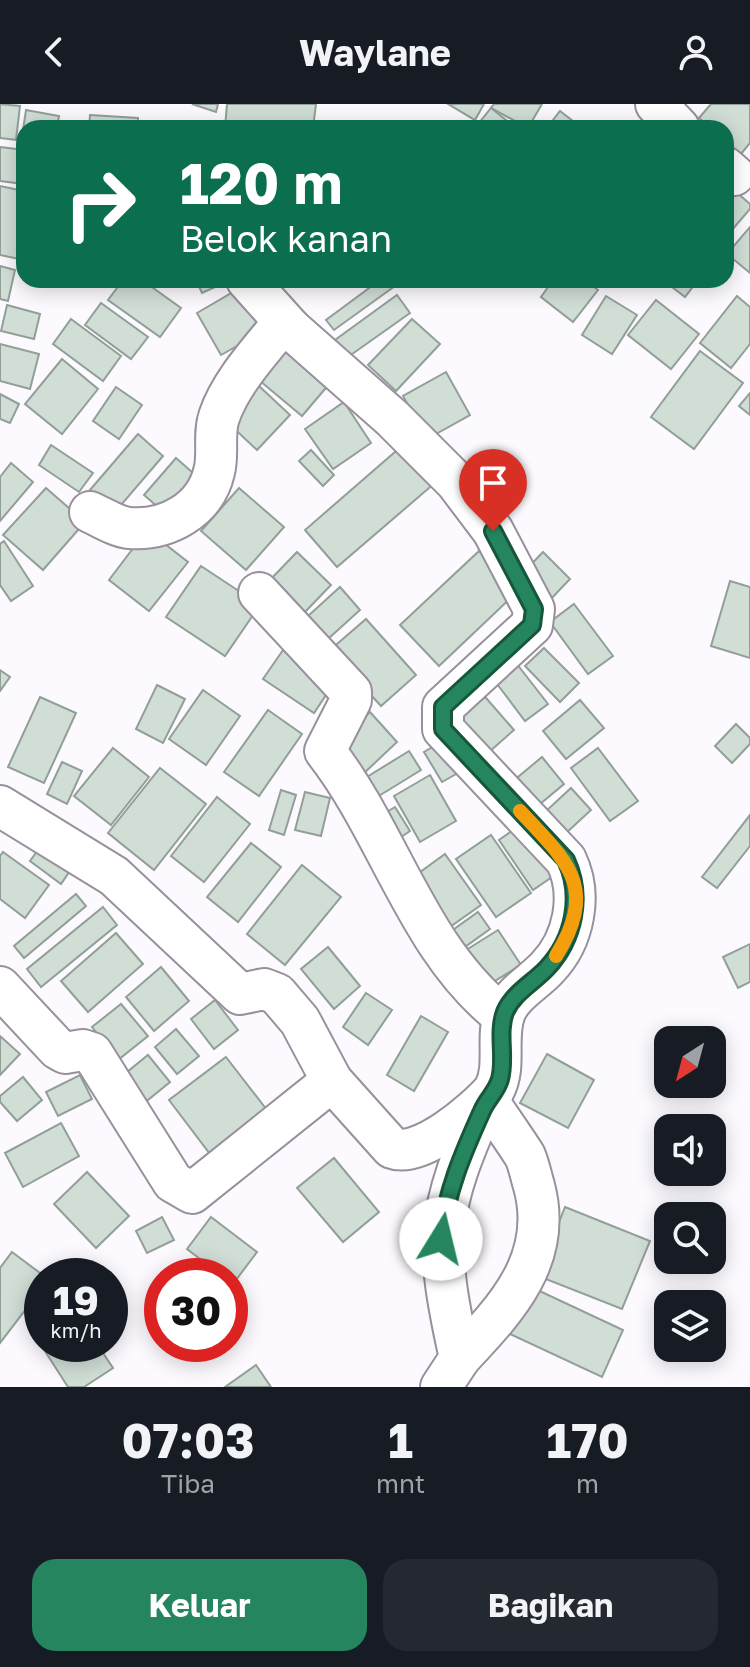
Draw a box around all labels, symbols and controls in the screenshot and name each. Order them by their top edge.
icon: back [32,30,76,74]
icon: person [674,30,718,74]
text: Waylane [299,31,451,74]
text: 120 m [180,149,342,216]
icon: right [48,152,152,256]
text: Belok kanan [180,217,392,260]
pin [459,449,527,531]
icon: arrive [471,461,515,505]
north arrow [654,1026,726,1098]
map controls [654,1026,726,1362]
button: sound [654,1114,726,1186]
position arrow [399,1197,483,1281]
button: search [654,1202,726,1274]
speed limit sign: 30 [144,1258,248,1362]
text: 19 [53,1276,99,1324]
button: layers [654,1290,726,1362]
text: km/h [51,1318,101,1342]
text: 07:03 [121,1411,255,1469]
text: 1 [388,1411,413,1469]
text: 170 [547,1411,629,1469]
text: Tiba [161,1468,215,1499]
text: mnt [376,1468,425,1499]
text: m [576,1468,599,1499]
button: Keluar [32,1559,367,1651]
button: Bagikan [383,1559,718,1651]

